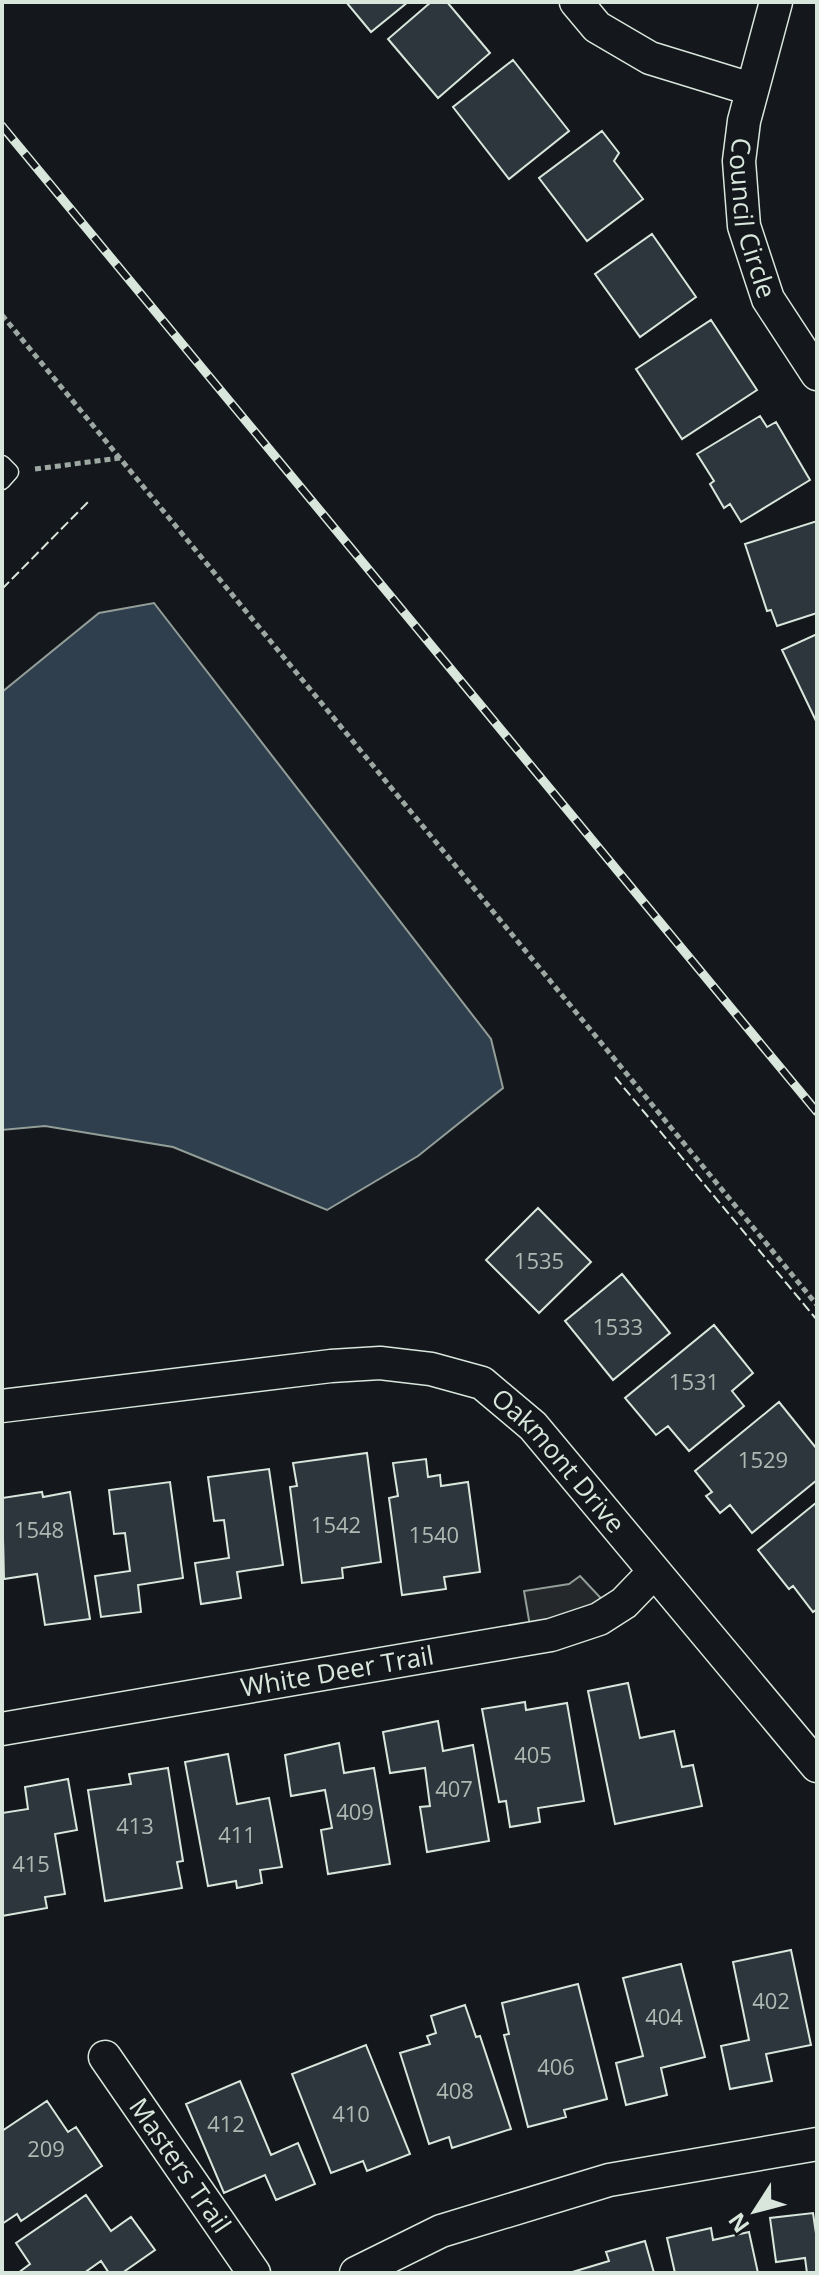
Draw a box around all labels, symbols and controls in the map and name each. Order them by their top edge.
street label: Council Circle [722,136,785,303]
house number: 1535 [514,1245,564,1275]
house number: 1533 [593,1311,643,1341]
house number: 1531 [669,1366,719,1396]
street label: Oakmont Drive [484,1380,634,1540]
house number: 1529 [738,1444,788,1474]
house number: 1542 [311,1509,361,1539]
house number: 1548 [14,1514,64,1544]
house number: 1540 [409,1519,459,1549]
street label: White Deer Trail [238,1636,436,1705]
house number: 405 [514,1739,552,1769]
house number: 407 [435,1773,473,1803]
house number: 409 [336,1796,374,1826]
house number: 413 [116,1810,154,1840]
house number: 411 [218,1819,256,1849]
house number: 415 [12,1848,50,1878]
house number: 402 [752,1985,790,2015]
house number: 404 [645,2001,683,2031]
house number: 406 [537,2051,575,2081]
house number: 408 [436,2075,474,2105]
street label: Masters Trail [122,2090,240,2240]
house number: 410 [332,2098,370,2128]
house number: 412 [207,2108,245,2138]
house number: 209 [27,2133,65,2163]
north arrow [715,2171,795,2251]
text: N [721,2207,755,2239]

